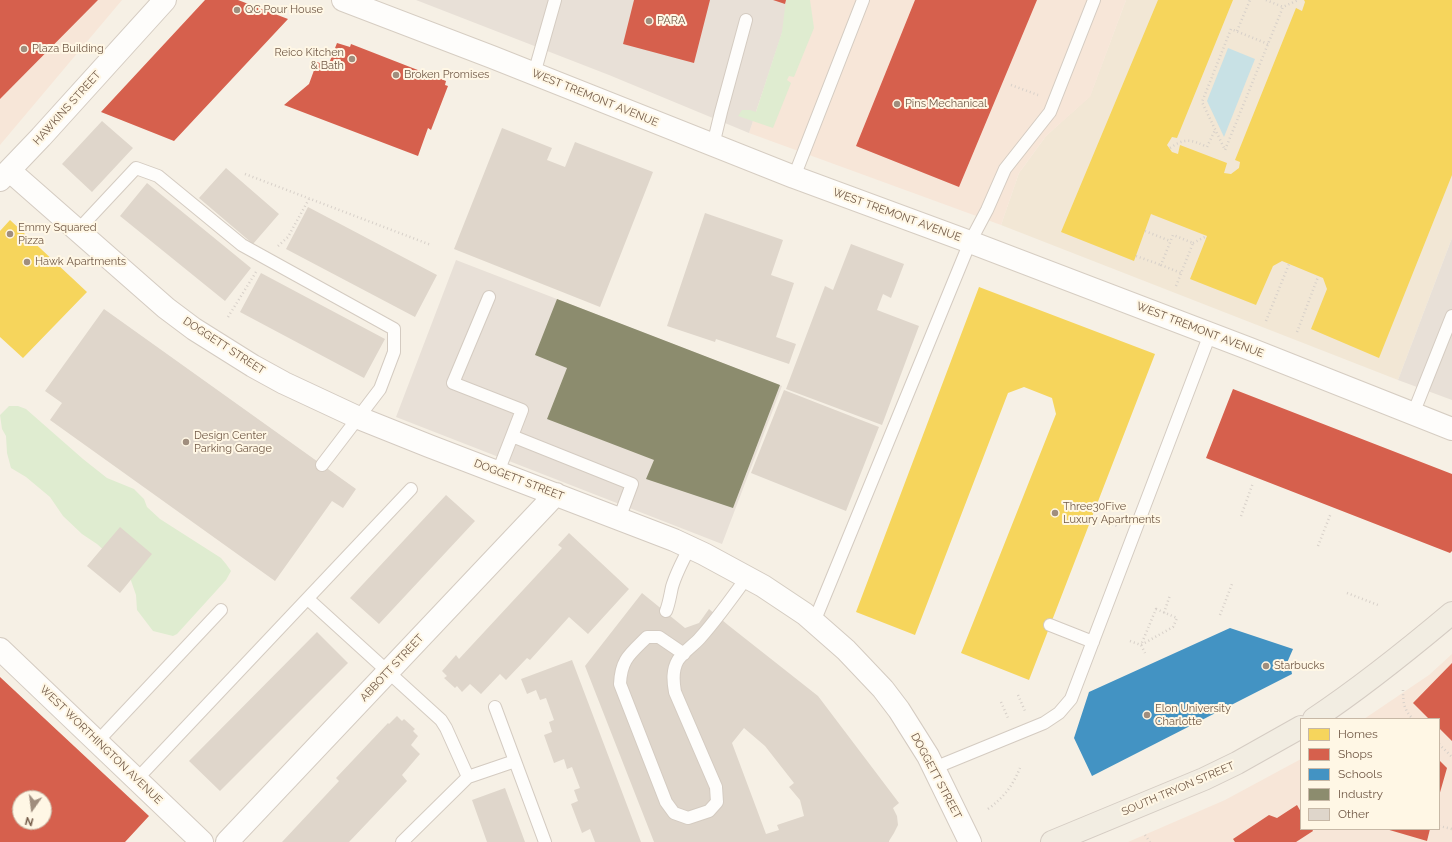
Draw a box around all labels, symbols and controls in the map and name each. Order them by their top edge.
place label: QC Pour House [245,3,323,17]
marker: QC Pour House [232,5,242,15]
place label: PARA [657,14,685,28]
marker: PARA [644,16,654,26]
place label: Plaza Building [32,42,104,56]
marker: Plaza Building [19,44,29,54]
place label: Reico Kitchen & Bath [274,46,344,72]
marker: Reico Kitchen & Bath [347,54,357,64]
street label: WEST TREMONT AVENUE [530,67,660,129]
street label: HAWKINS STREET [30,68,104,148]
place label: Broken Promises [404,68,489,82]
marker: Broken Promises [391,70,401,80]
place label: Pins Mechanical [905,97,987,111]
marker: Pins Mechanical [892,99,902,109]
street label: WEST TREMONT AVENUE [831,186,963,244]
place label: Emmy Squared Pizza [18,221,96,247]
marker: Emmy Squared Pizza [5,229,15,239]
place label: Hawk Apartments [35,255,126,269]
marker: Hawk Apartments [22,257,32,267]
street label: WEST TREMONT AVENUE [1134,300,1266,360]
street label: DOGGETT STREET [180,314,268,378]
place label: Design Center Parking Garage [194,429,272,455]
marker: Design Center Parking Garage [181,437,191,447]
street label: DOGGETT STREET [472,457,566,503]
place label: Three30Five Luxury Apartments [1063,500,1160,526]
marker: Three30Five Luxury Apartments [1050,508,1060,518]
street label: ABBOTT STREET [358,632,426,704]
place label: Starbucks [1274,659,1325,673]
marker: Starbucks [1261,661,1271,671]
street label: WEST WORTHINGTON AVENUE [37,683,165,807]
place label: Elon University Charlotte [1155,702,1231,728]
marker: Elon University Charlotte [1142,710,1152,720]
legend [1300,718,1440,830]
text: Homes [1338,727,1378,741]
street label: DOGGETT STREET [908,731,964,821]
text: Shops [1338,747,1373,761]
street label: SOUTH TRYON STREET [1120,759,1236,819]
text: Schools [1338,767,1382,781]
text: Industry [1338,787,1383,801]
north arrow [12,790,52,830]
text: Other [1338,807,1369,821]
text: N [24,814,35,828]

